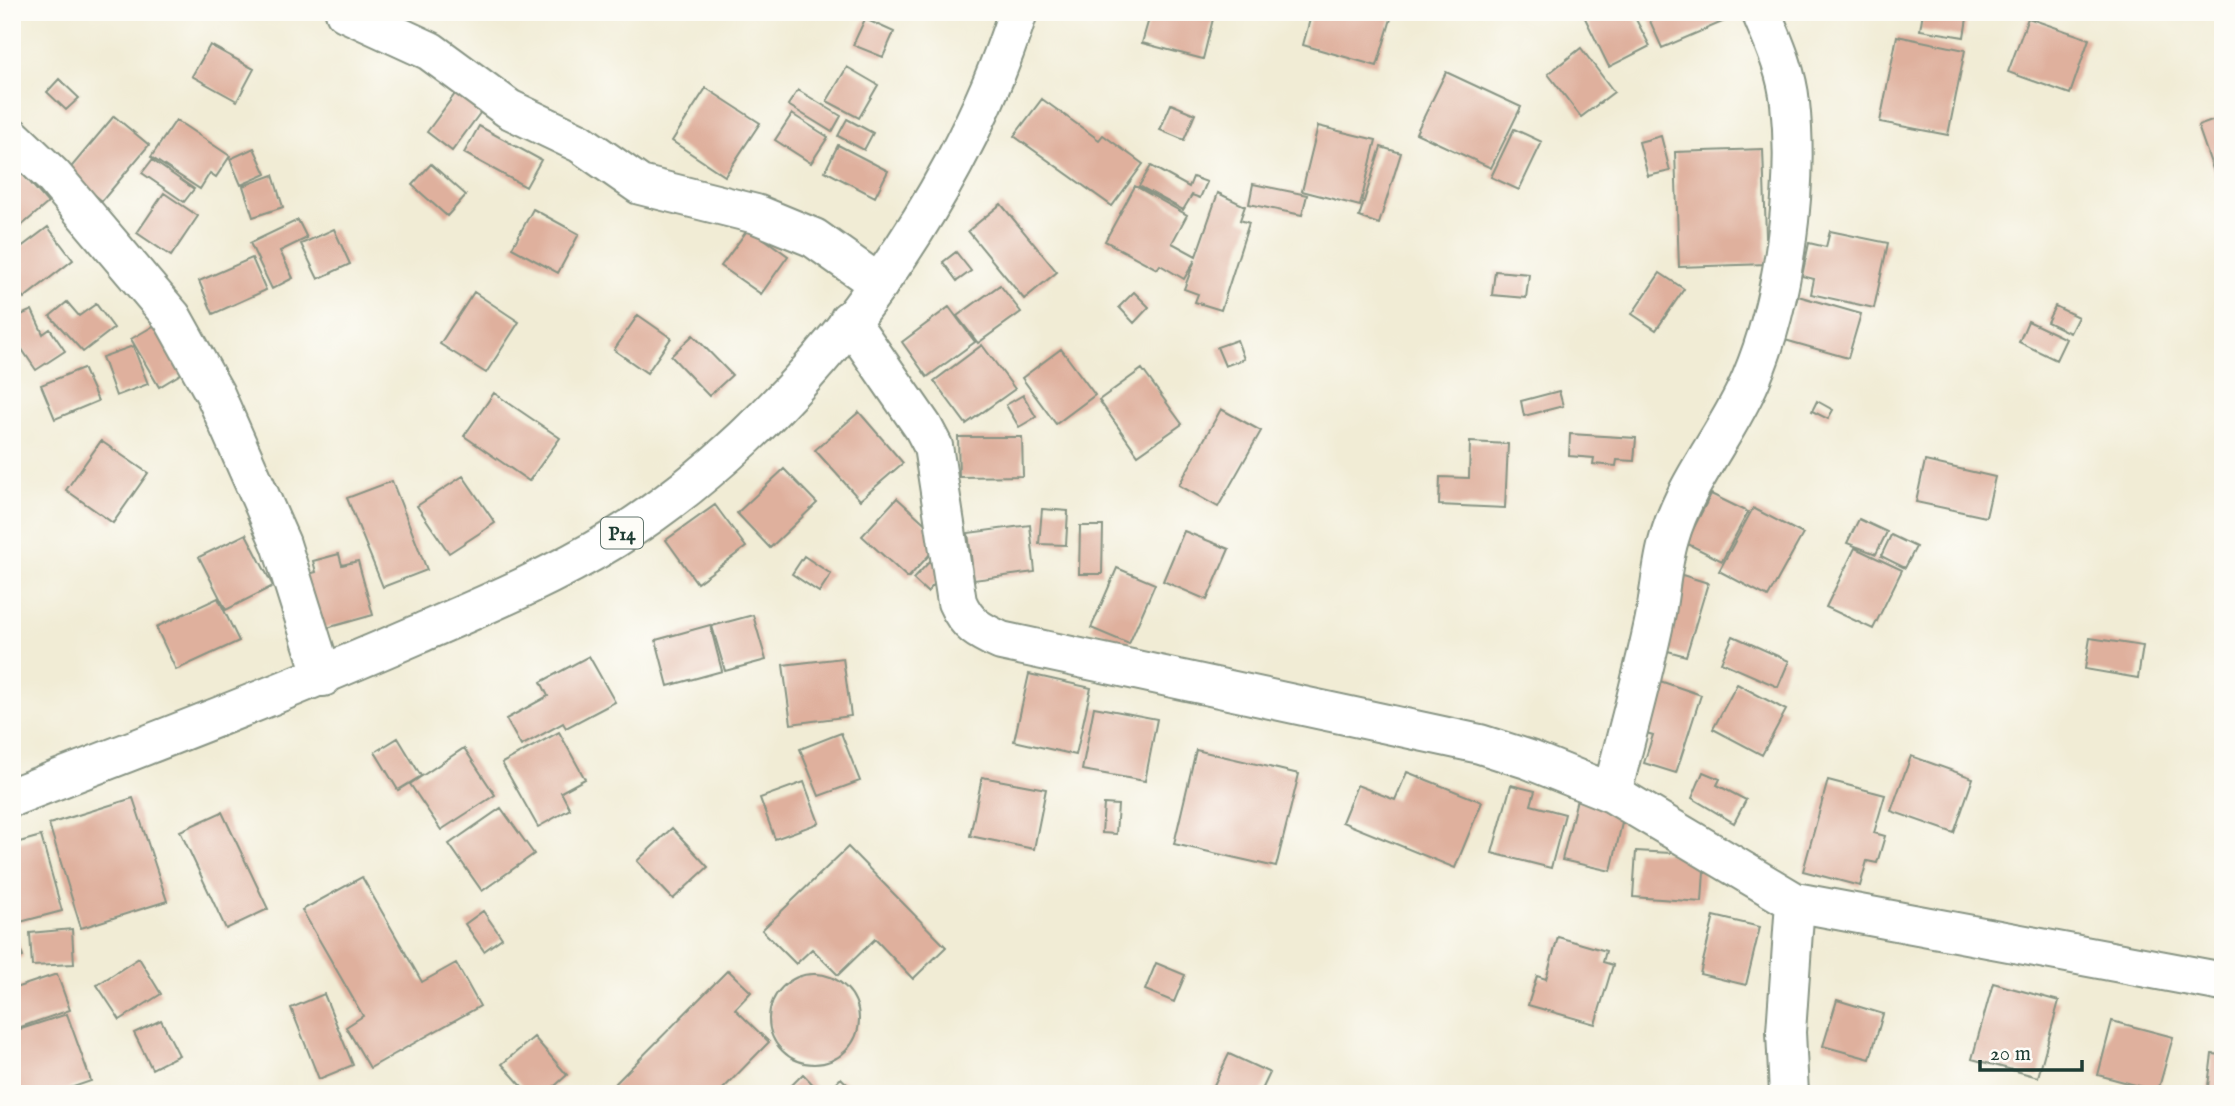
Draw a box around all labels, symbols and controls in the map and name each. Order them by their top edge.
road number: P14 [601,518,643,548]
scale bar [1980,1029,2081,1073]
text: 20 m [1990,1041,2031,1068]

